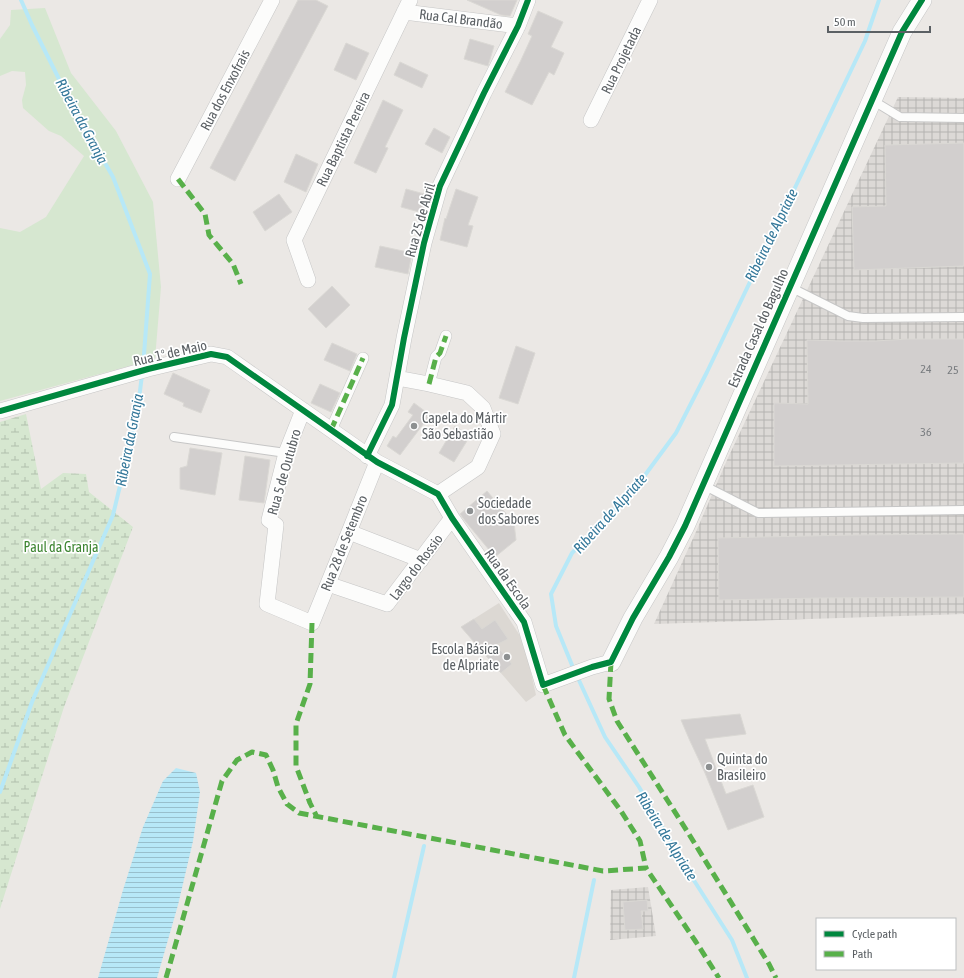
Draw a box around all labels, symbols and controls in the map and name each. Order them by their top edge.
street label: Rua Cal Brandão [418,6,504,32]
scale bar [828,8,930,34]
text: 50 m [834,15,856,29]
street label: Rua Projetada [598,24,644,96]
street label: Rua dos Enxofrais [197,47,253,133]
water label: Ribeira da Granja [52,75,112,167]
street label: Rua Baptista Pereira [313,89,373,189]
street label: Rua 25 de Abril [402,181,438,259]
water label: Ribeira de Alpriate [741,185,801,284]
street label: Estrada Casal do Bagulho [725,266,791,390]
street label: Rua 1º de Maio [132,337,208,369]
house number: 24 [920,362,932,376]
house number: 25 [947,363,959,377]
water label: Ribeira da Granja [112,392,146,488]
place label: Capela do Mártir São Sebastião [422,410,507,442]
marker: Capela do Mártir São Sebastião [409,421,419,431]
house number: 36 [920,425,932,439]
street label: Rua 5 de Outubro [264,427,304,517]
water label: Ribeira de Alpriate [570,469,650,556]
street label: Rua 28 de Setembro [317,493,371,593]
place label: Sociedade dos Sabores [478,495,539,527]
marker: Sociedade dos Sabores [465,506,475,516]
street label: Largo do Rossio [386,531,446,603]
park label: Paul da Granja [24,539,98,555]
street label: Rua da Escola [481,546,535,612]
place label: Escola Básica de Alpriate [431,641,499,673]
marker: Escola Básica de Alpriate [502,652,512,662]
place label: Quinta do Brasileiro [717,751,768,783]
marker: Quinta do Brasileiro [704,762,714,772]
water label: Ribeira de Alpriate [633,788,701,884]
legend [816,918,956,970]
text: Cycle path [852,927,897,941]
text: Path [852,947,873,961]

